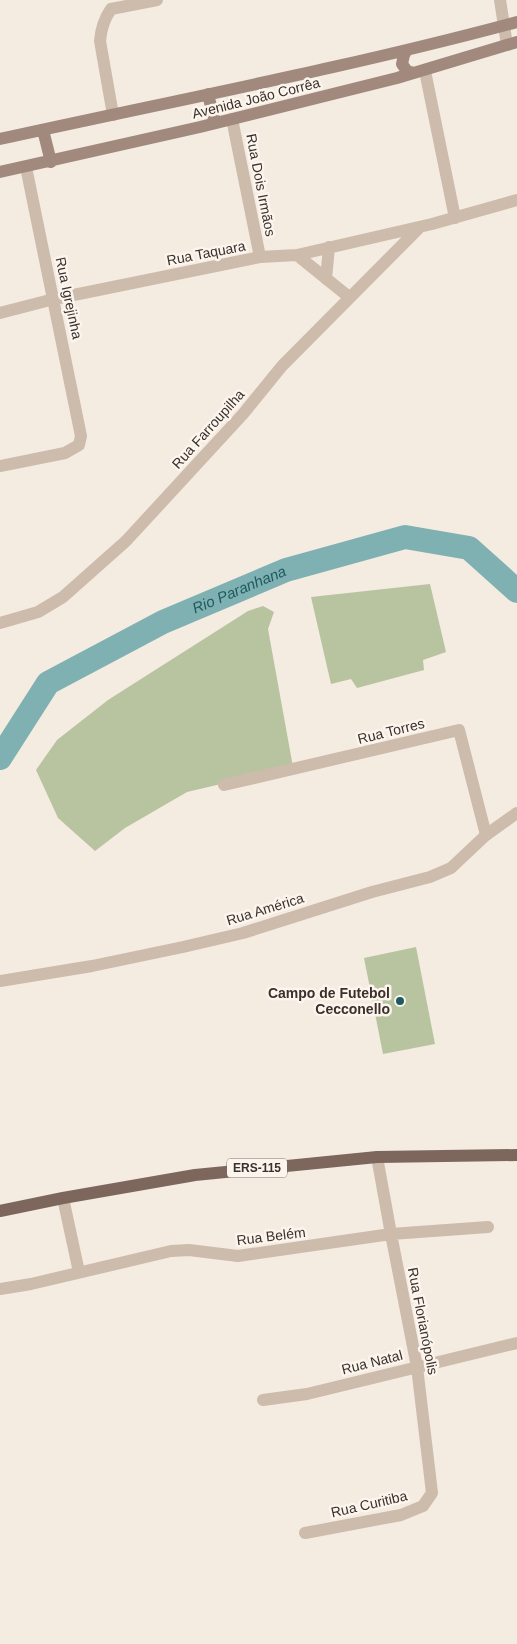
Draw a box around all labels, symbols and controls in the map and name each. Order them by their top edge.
street label: Avenida João Corrêa [190,74,322,122]
street label: Rua Dois Irmãos [243,132,279,238]
street label: Rua Taquara [165,237,247,268]
street label: Rua Igrejinha [53,256,86,341]
street label: Rua Farroupilha [168,386,248,472]
water label: Rio Paranhana [190,562,288,617]
street label: Rua Torres [356,715,426,747]
street label: Rua América [224,890,306,928]
place label: Campo de Futebol Cecconello [268,985,390,1017]
marker: Campo de Futebol Cecconello [394,995,406,1007]
road number: ERS-115 [227,1158,287,1178]
street label: Rua Belém [236,1224,306,1248]
street label: Rua Florianópolis [405,1266,441,1376]
street label: Rua Natal [340,1347,404,1377]
street label: Rua Curitiba [329,1487,409,1521]

